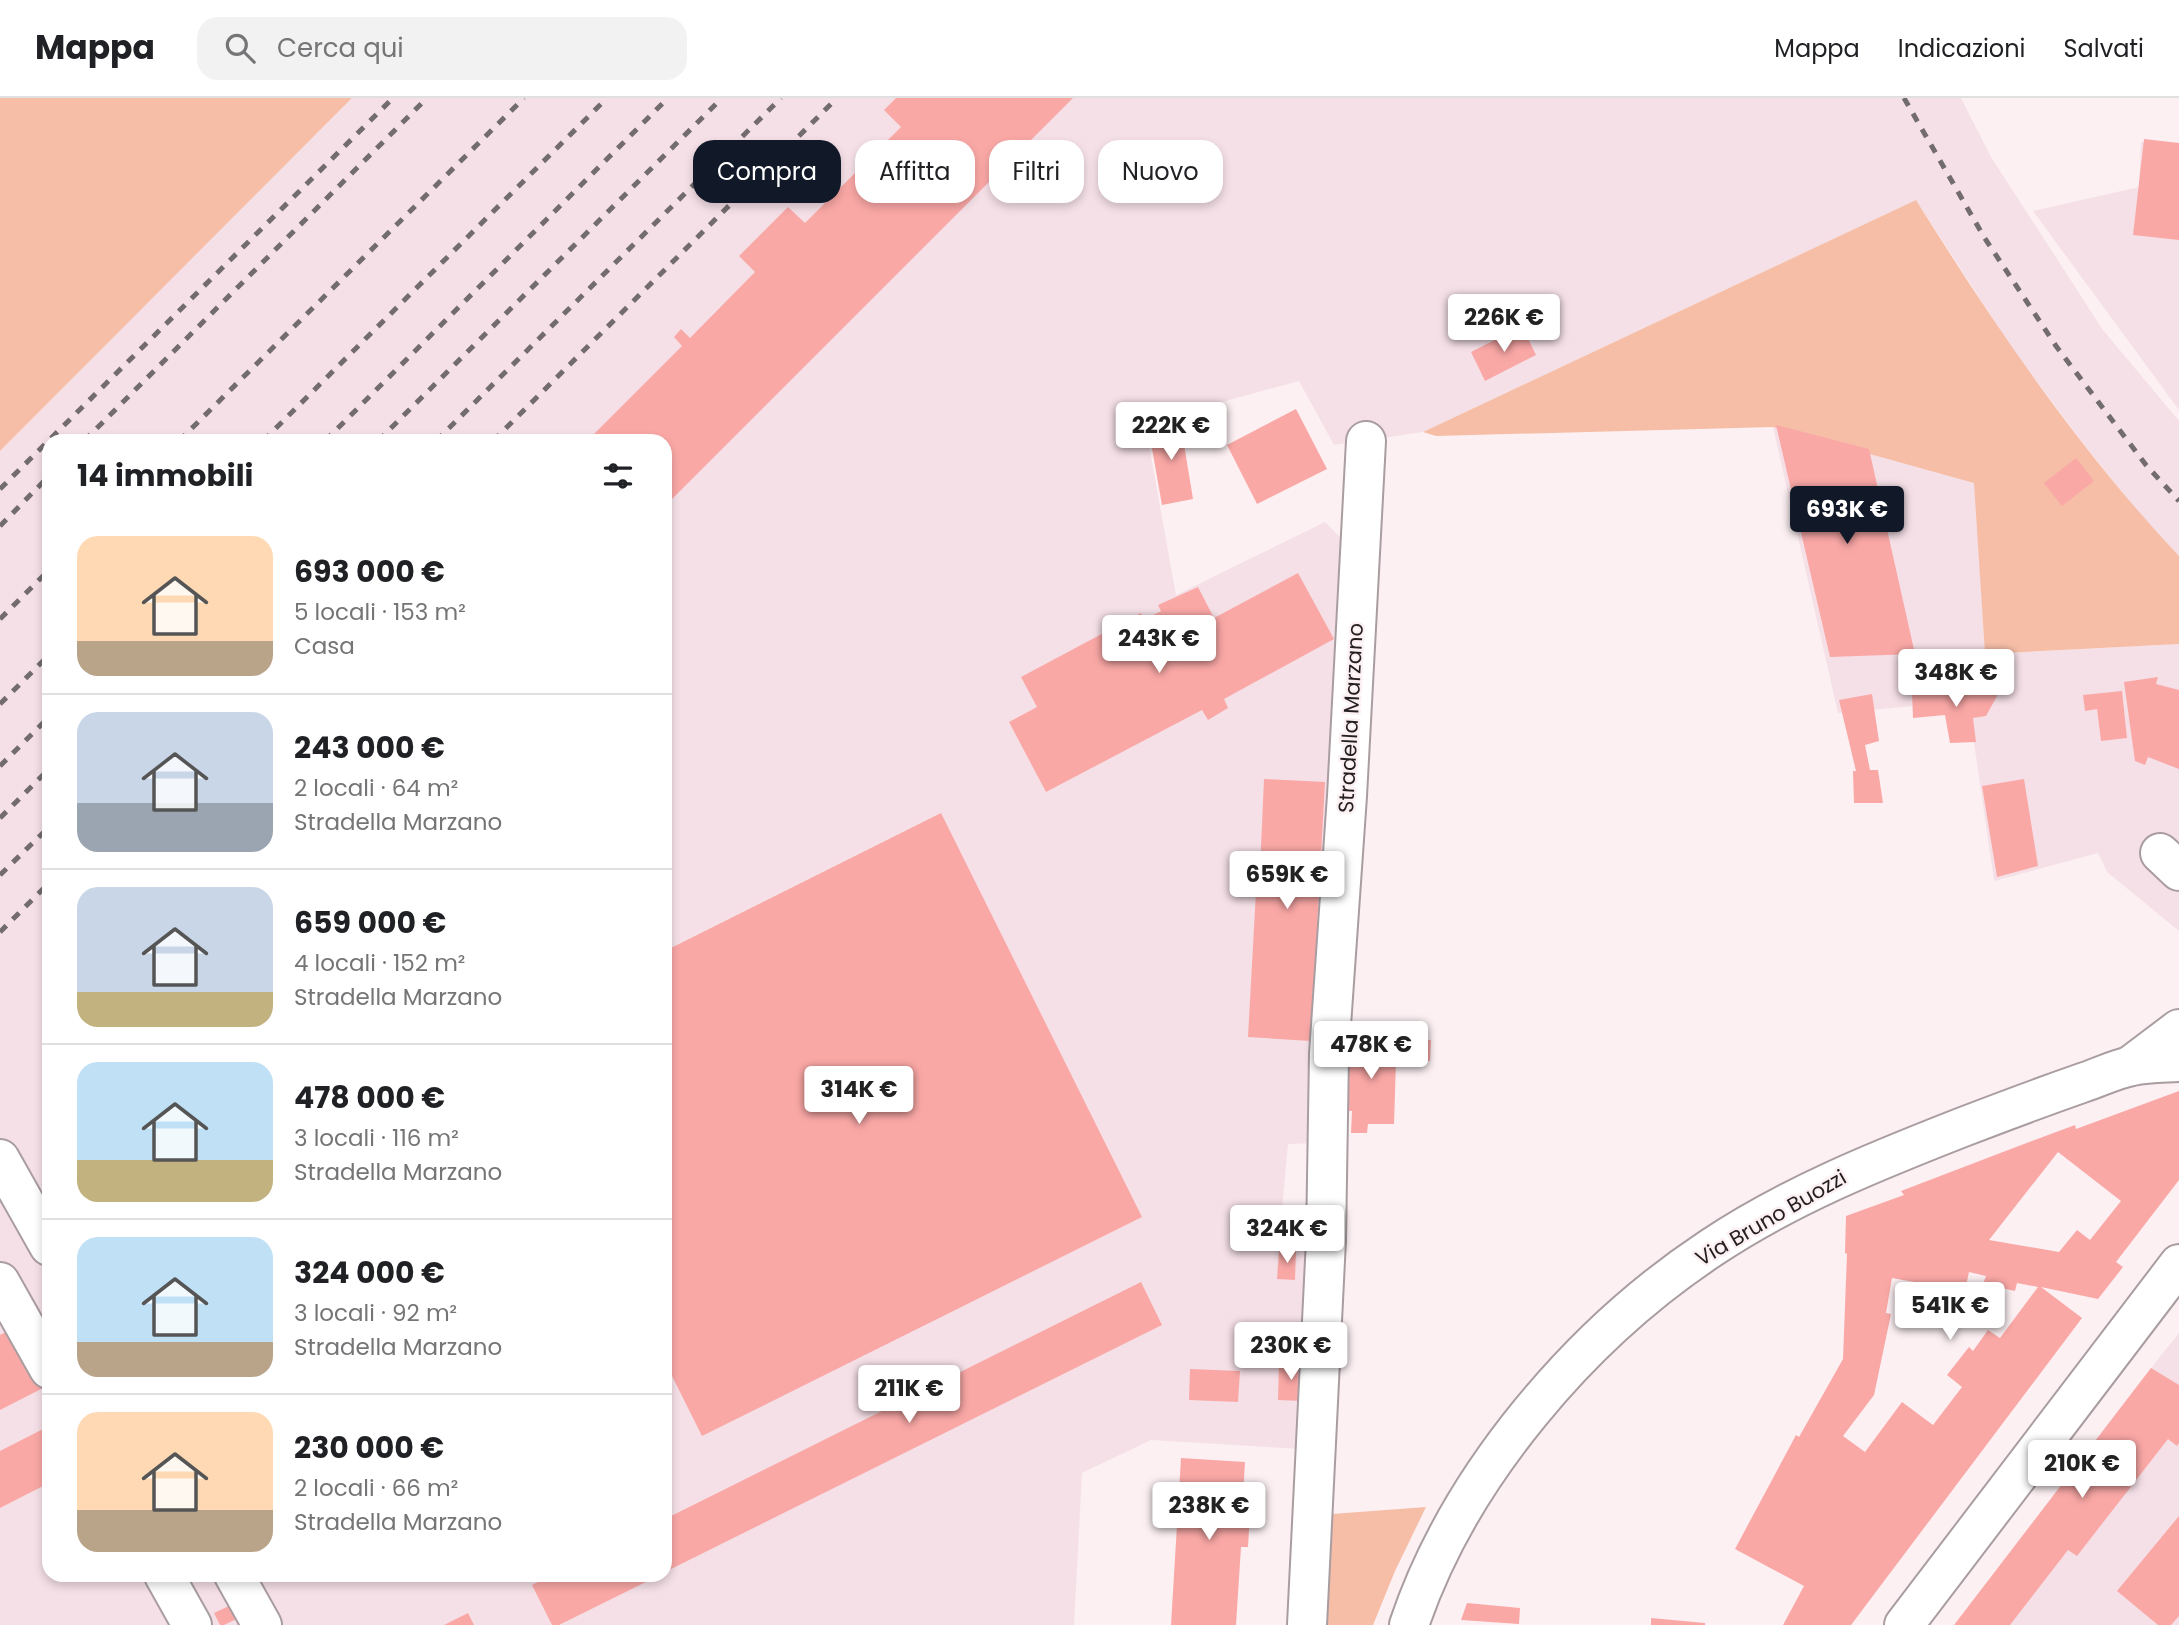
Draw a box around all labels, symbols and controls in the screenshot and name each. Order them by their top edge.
search box [197,17,687,80]
text: Mappa [35,24,155,71]
icon: search [221,29,259,67]
text: Cerca qui [277,30,404,66]
text: Mappa [1774,32,1860,65]
text: Indicazioni [1898,32,2025,65]
text: Salvati [2063,32,2144,65]
chip: Compra [693,140,841,203]
chip: Affitta [855,140,975,203]
chip: Filtri [989,140,1084,203]
chip: Nuovo [1098,140,1223,203]
pin: 226K € [1447,294,1561,354]
text: 226K € [1464,301,1544,333]
pin: 222K € [1114,402,1228,462]
text: 222K € [1132,409,1210,441]
text: 14 immobili [77,454,253,497]
icon: filters [599,457,637,495]
pin: 693K € [1790,486,1904,546]
text: 693K € [1806,493,1888,525]
text: 693 000 € [294,550,445,593]
icon: home [133,564,217,648]
text: 5 locali · 153 m² [294,596,466,628]
pin: 243K € [1102,616,1216,675]
text: 243K € [1118,622,1200,654]
street label: Stradella Marzano [1331,622,1370,814]
text: Casa [294,630,355,662]
pin: 348K € [1899,650,2013,709]
text: 348K € [1914,656,1998,688]
text: 243 000 € [294,726,445,769]
icon: home [133,740,217,824]
text: 2 locali · 64 m² [294,772,458,804]
text: Stradella Marzano [294,806,502,838]
pin: 659K € [1230,852,1344,911]
text: 659K € [1246,858,1328,890]
text: 659 000 € [294,901,446,944]
icon: home [133,915,217,999]
text: 4 locali · 152 m² [294,947,465,979]
text: Stradella Marzano [294,981,502,1013]
pin: 478K € [1314,1021,1428,1081]
text: 478K € [1330,1028,1412,1060]
pin: 314K € [802,1066,916,1126]
text: 314K € [820,1073,898,1105]
text: 478 000 € [294,1076,445,1119]
icon: home [133,1090,217,1174]
text: 3 locali · 116 m² [294,1122,459,1154]
text: Stradella Marzano [294,1156,502,1188]
street label: Via Bruno Buozzi [1690,1163,1852,1273]
pin: 324K € [1230,1206,1344,1265]
text: 324K € [1246,1212,1328,1244]
text: 324 000 € [294,1251,445,1294]
icon: home [133,1265,217,1349]
pin: 541K € [1893,1282,2007,1342]
text: 541K € [1911,1289,1989,1321]
text: 3 locali · 92 m² [294,1297,457,1329]
pin: 230K € [1234,1322,1348,1382]
text: 230K € [1250,1329,1332,1361]
text: Stradella Marzano [294,1331,502,1363]
pin: 211K € [852,1366,966,1425]
text: 211K € [874,1372,944,1404]
text: 230 000 € [294,1426,444,1469]
icon: home [133,1440,217,1524]
pin: 210K € [2025,1440,2139,1500]
text: 210K € [2044,1447,2120,1479]
text: 2 locali · 66 m² [294,1472,458,1504]
pin: 238K € [1152,1482,1266,1542]
text: 238K € [1168,1489,1250,1521]
text: Stradella Marzano [294,1506,502,1538]

